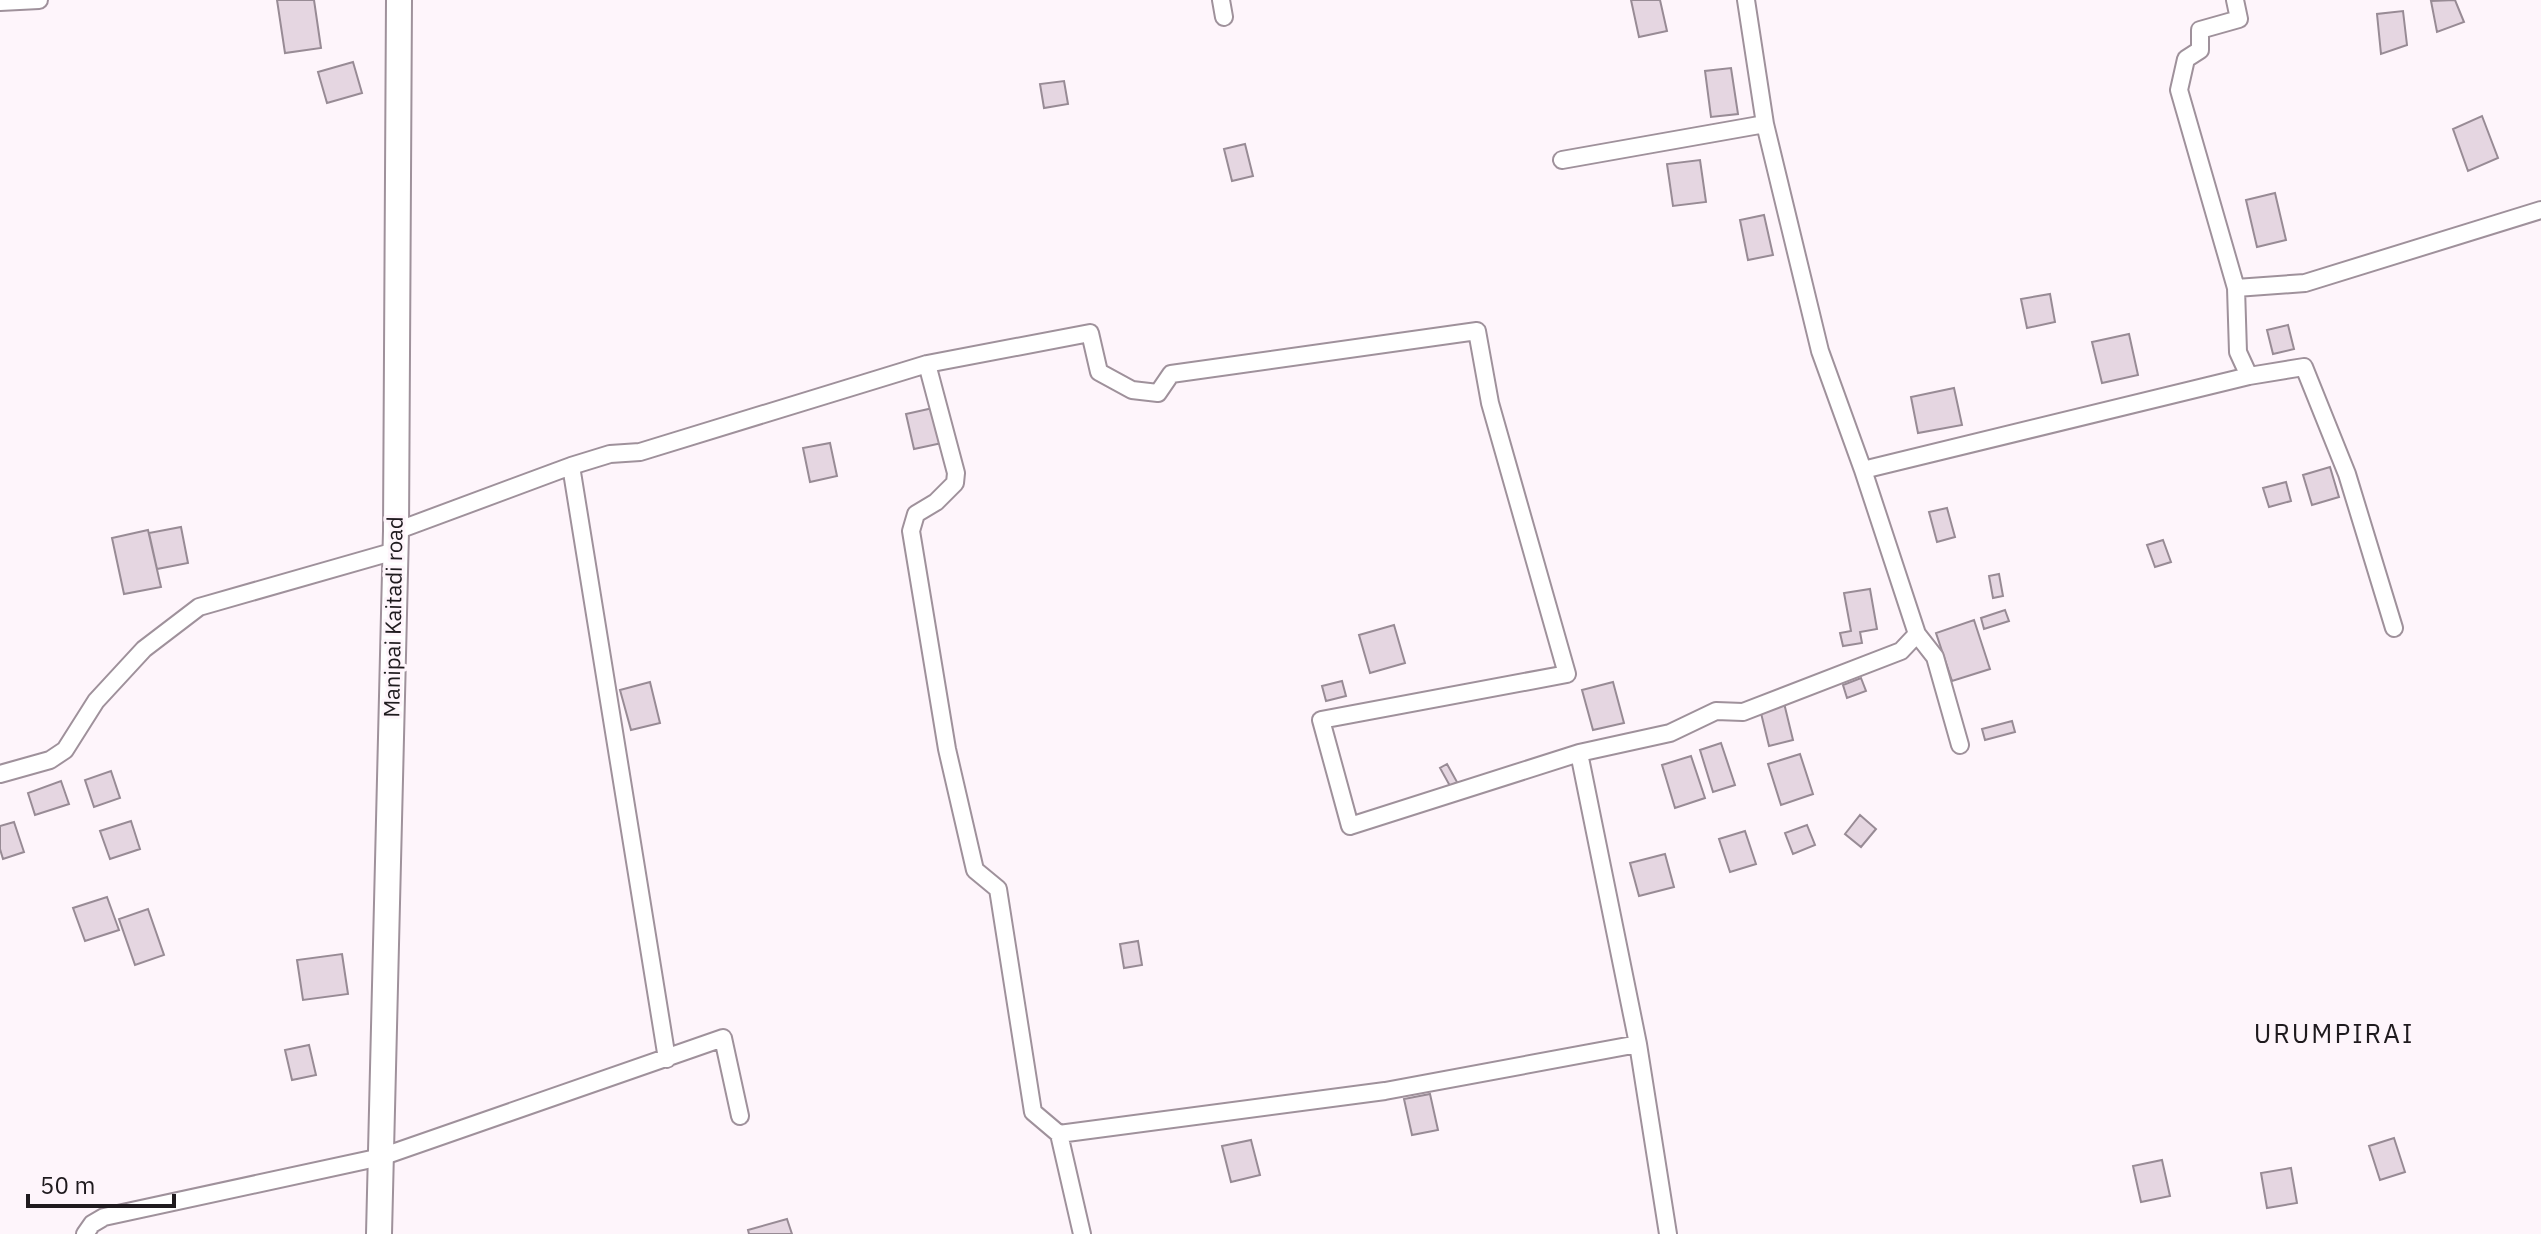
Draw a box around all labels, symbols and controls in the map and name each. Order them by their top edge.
street label: Manipai Kaitadi road [376,516,409,718]
district label: URUMPIRAI [2254,1016,2414,1050]
scale bar [28,1158,174,1208]
text: 50 m [40,1169,95,1201]

